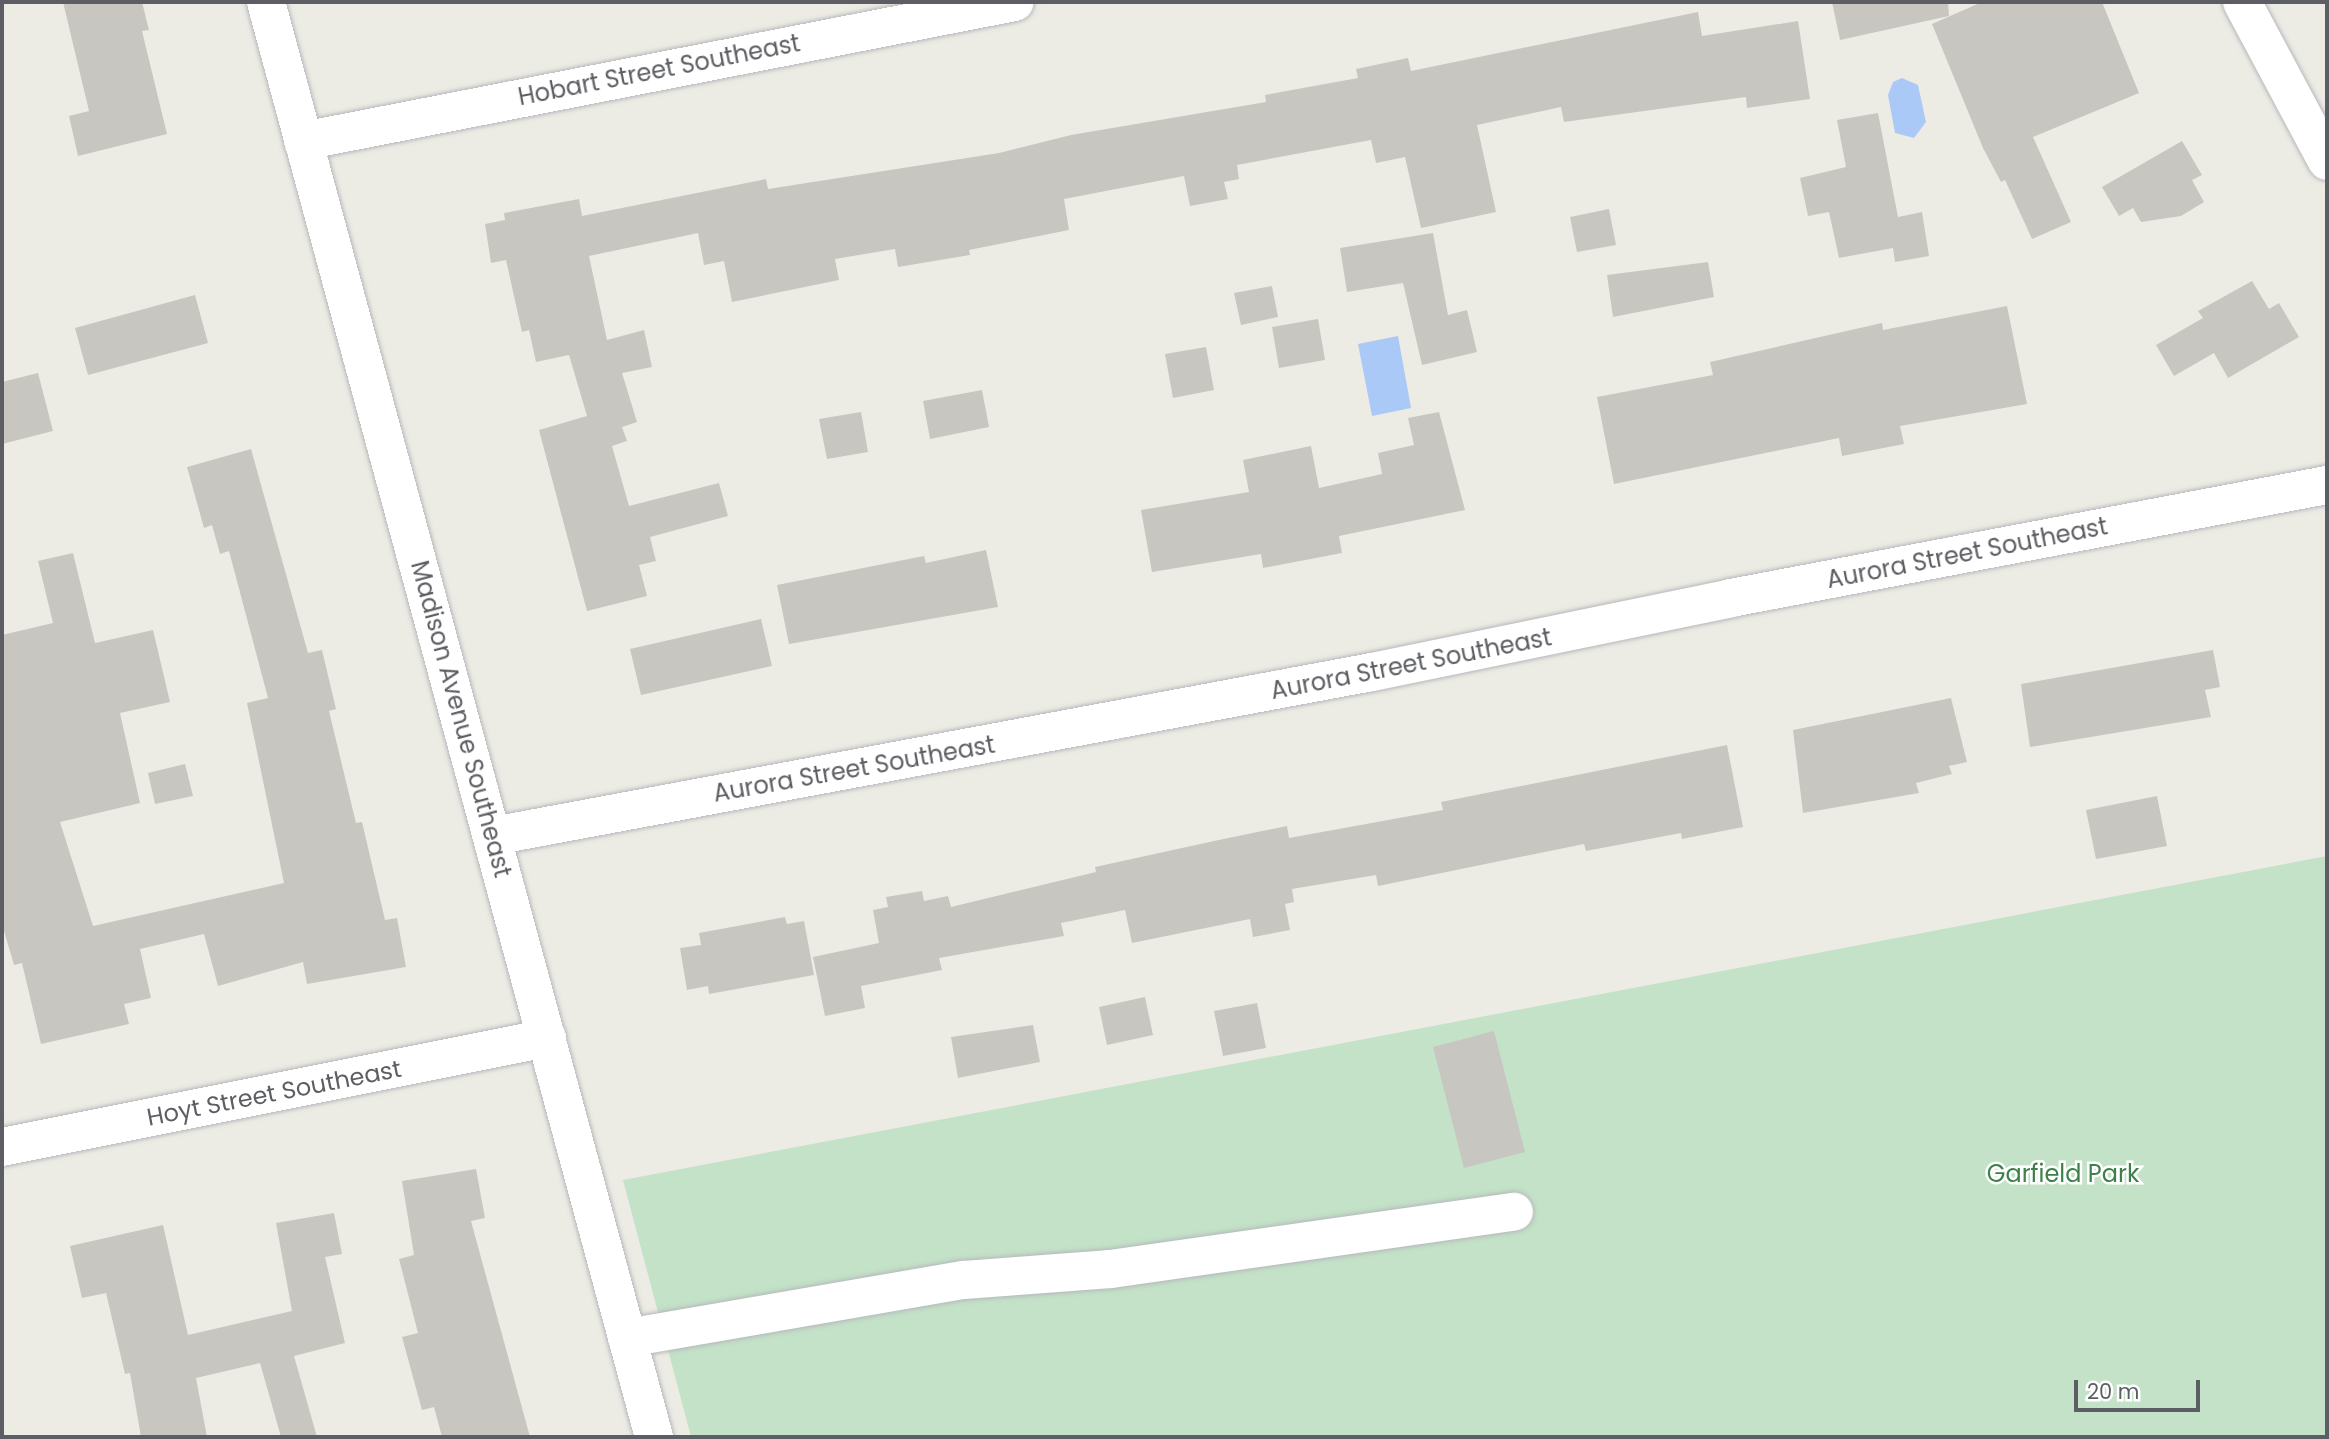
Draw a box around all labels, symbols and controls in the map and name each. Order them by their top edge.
street label: Hobart Street Southeast [516,29,802,111]
street label: Aurora Street Southeast [1824,512,2110,594]
street label: Madison Avenue Southeast [405,558,517,880]
street label: Aurora Street Southeast [1268,623,1554,705]
street label: Aurora Street Southeast [711,730,997,808]
street label: Hoyt Street Southeast [144,1054,404,1132]
park label: Garfield Park [1987,1160,2139,1188]
scale bar [2077,1366,2203,1410]
text: 20 m [2087,1377,2140,1406]

